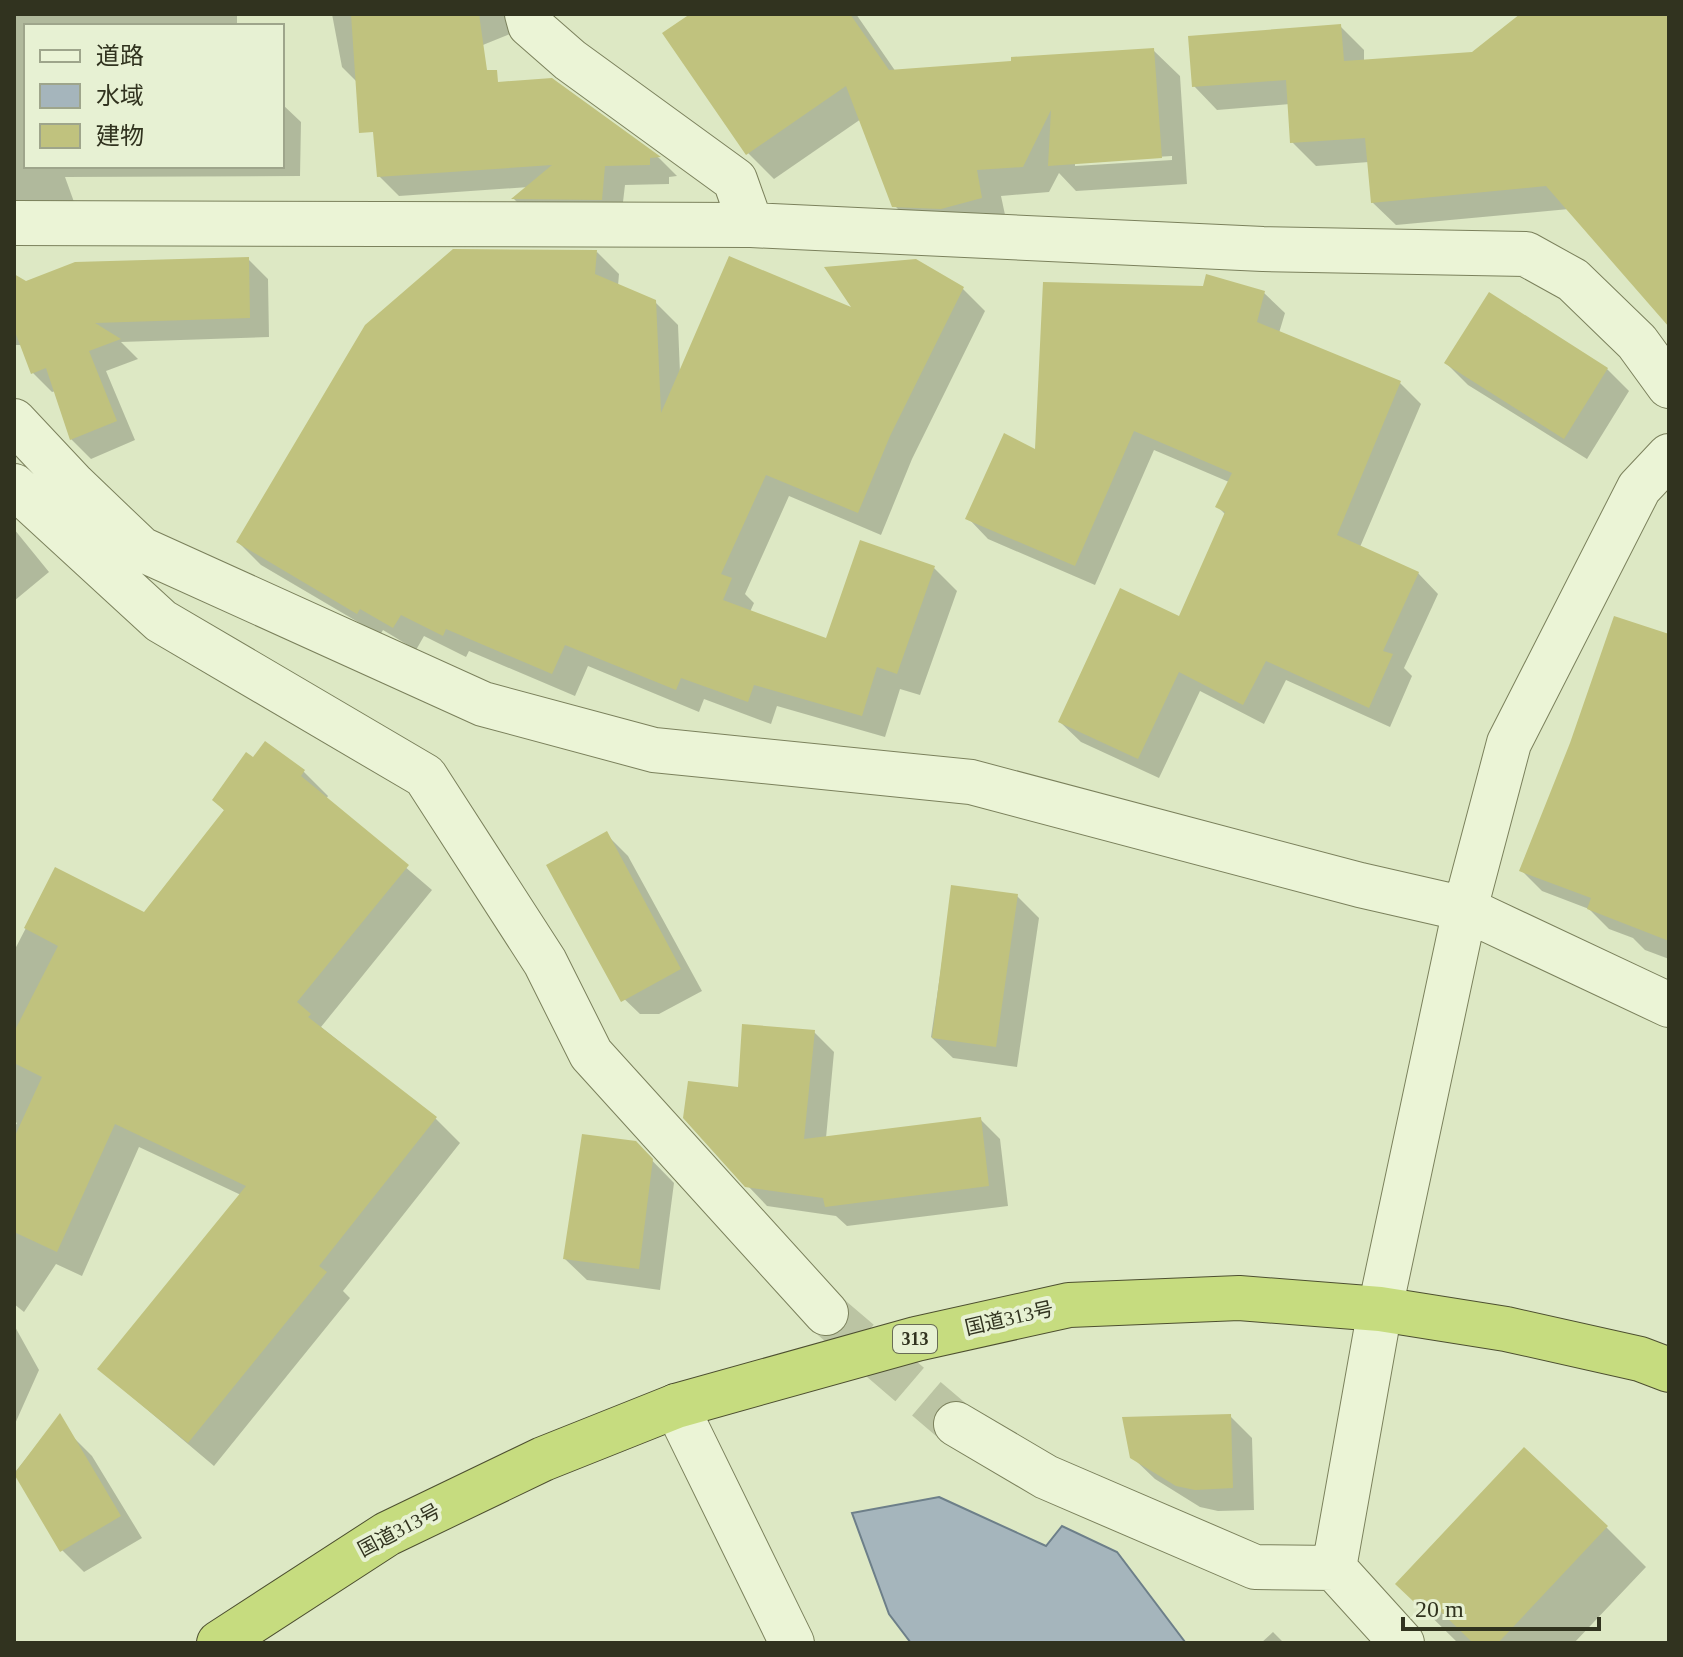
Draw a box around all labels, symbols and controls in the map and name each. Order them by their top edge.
legend [24,24,284,168]
text: 道路 [96,43,144,69]
text: 水域 [96,83,144,109]
text: 建物 [96,123,144,149]
street label: 国道313号 [963,1297,1055,1339]
road number: 313 [893,1325,937,1353]
street label: 国道313号 [354,1499,444,1561]
scale bar [1403,1581,1599,1631]
text: 20 m [1415,1596,1464,1622]

